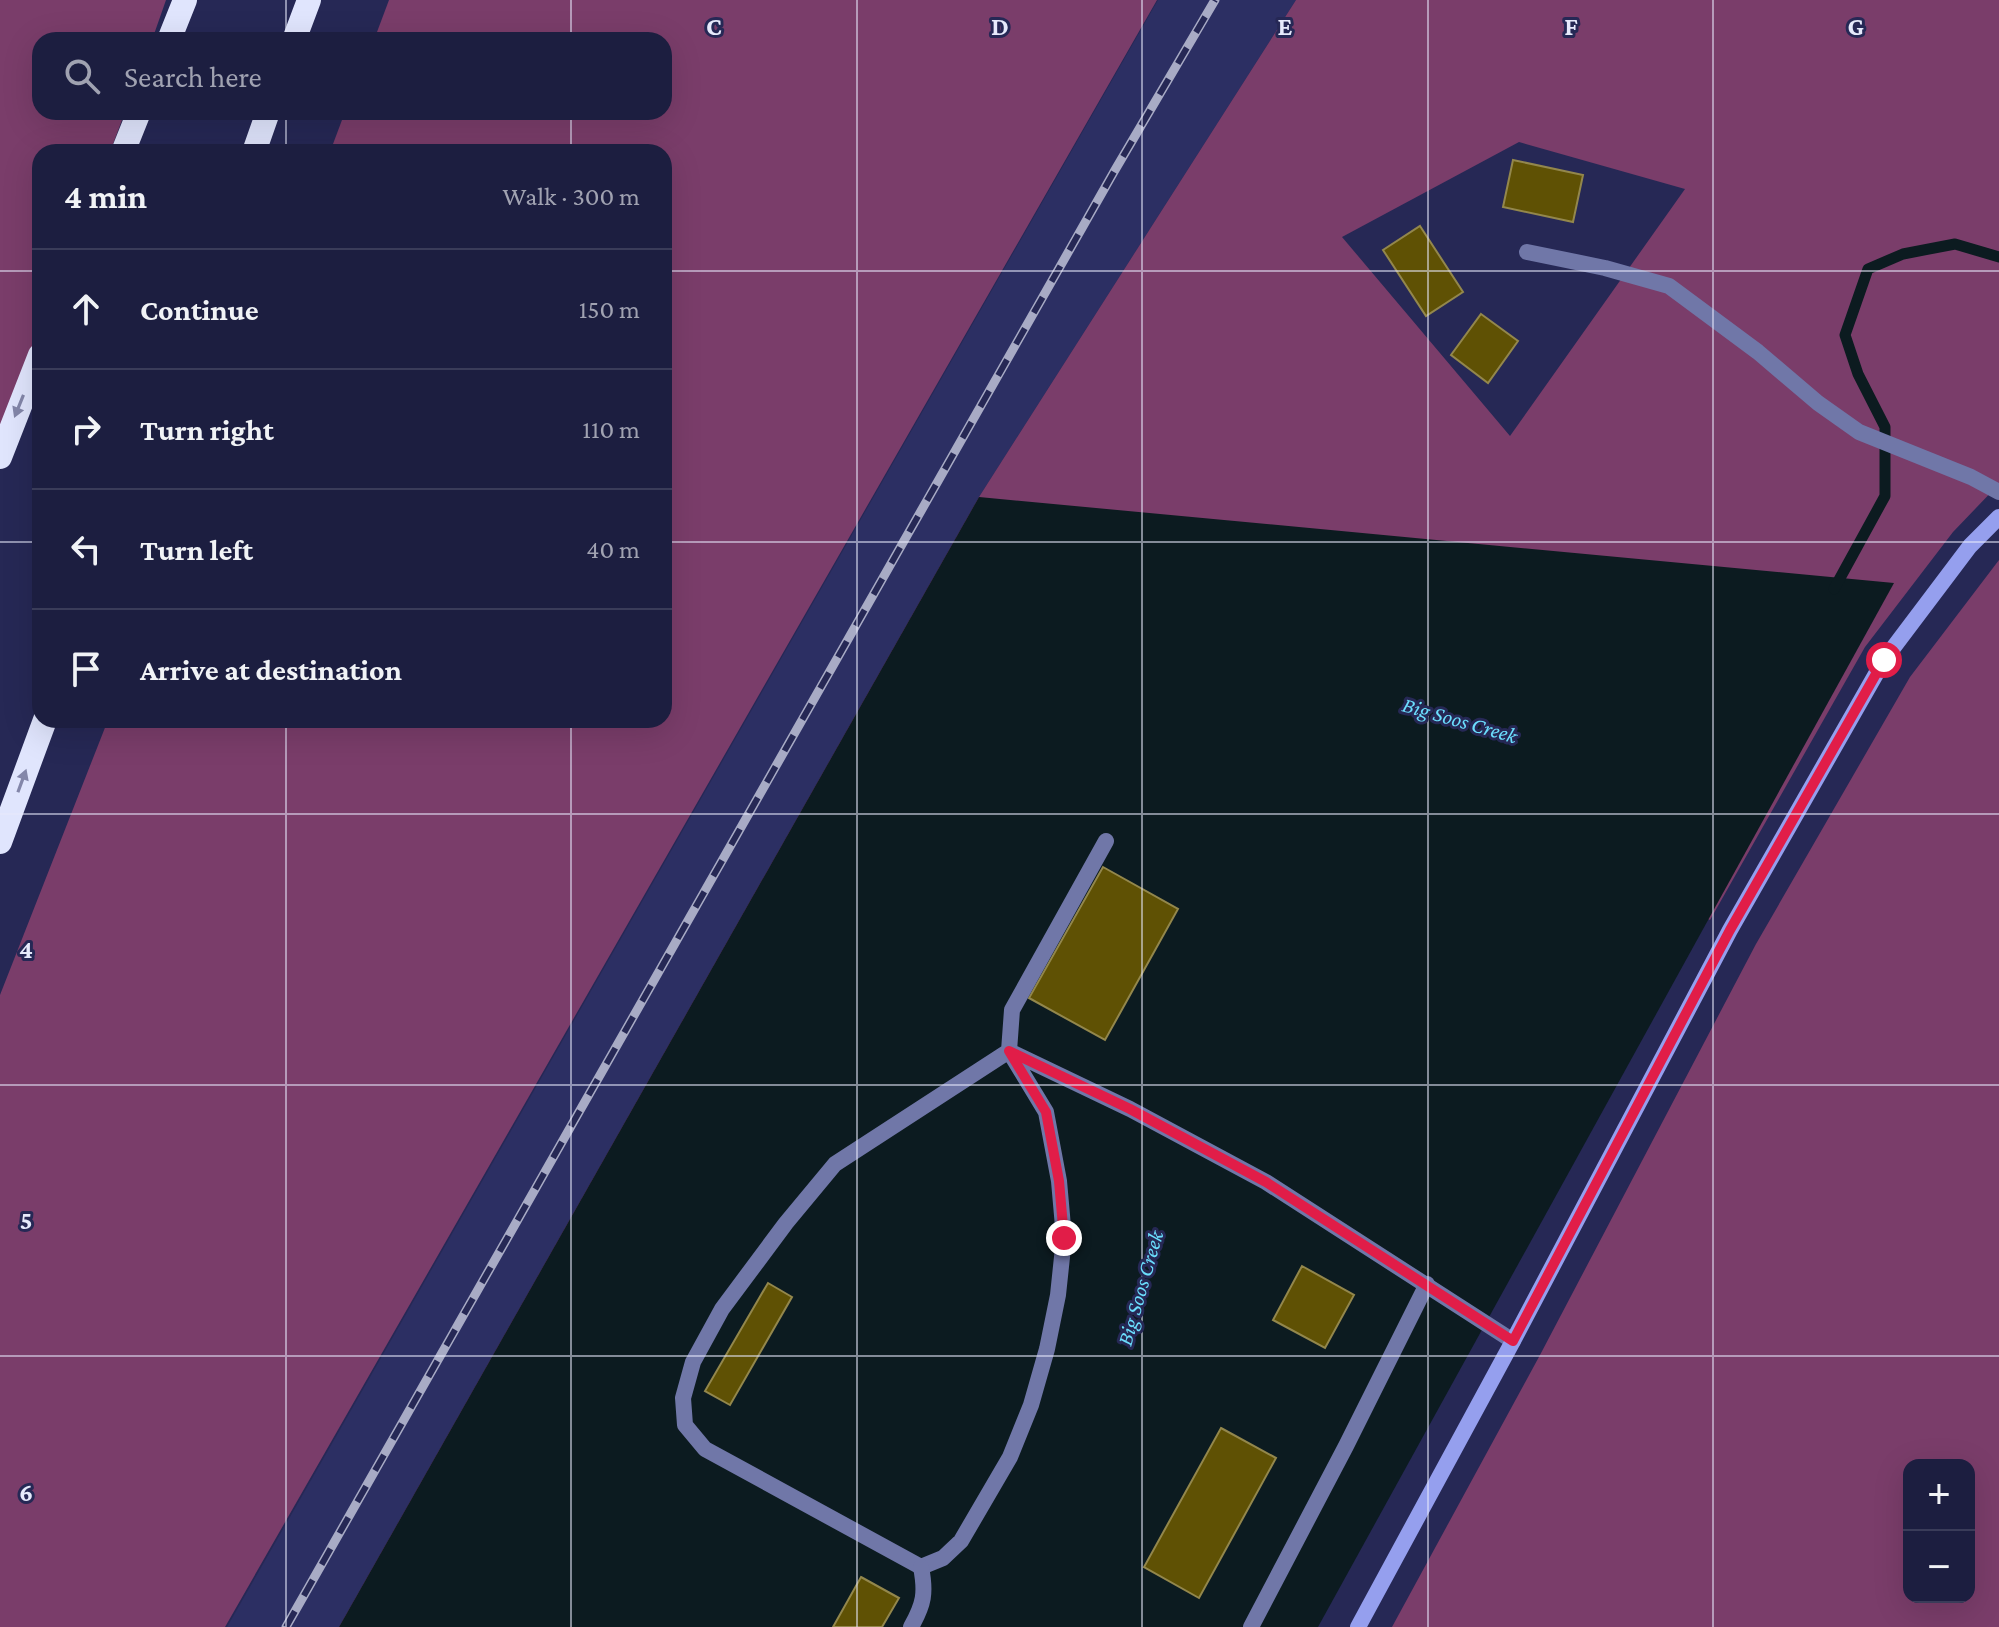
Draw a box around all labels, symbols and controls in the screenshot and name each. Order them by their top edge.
text: C [706,12,722,41]
text: D [991,12,1009,41]
text: E [1278,12,1293,41]
text: F [1564,12,1578,41]
text: G [1848,12,1864,41]
search box [32,32,672,120]
icon: search [60,54,104,98]
text: Search here [124,60,262,93]
text: 4 min [64,178,147,215]
text: Walk · 300 m [503,182,640,211]
icon: ahead [64,287,108,331]
text: Continue [140,293,259,326]
text: 150 m [579,295,640,324]
one-way arrow [12,394,25,418]
icon: right [64,407,108,451]
text: Turn right [140,413,274,446]
text: 110 m [582,415,640,444]
icon: left [64,527,108,571]
text: Turn left [140,533,253,566]
text: 40 m [586,535,640,564]
route start [1866,642,1902,678]
icon: arrive [64,647,108,691]
text: Arrive at destination [140,653,402,686]
water label: Big Soos Creek [1400,692,1522,749]
one-way arrow [17,769,29,793]
text: 4 [19,935,33,964]
text: 5 [20,1206,32,1235]
route end [1046,1220,1082,1256]
water label: Big Soos Creek [1112,1226,1169,1348]
map controls [1903,1459,1975,1603]
button: + [1903,1459,1975,1531]
text: 6 [19,1478,33,1507]
button: − [1903,1531,1975,1603]

